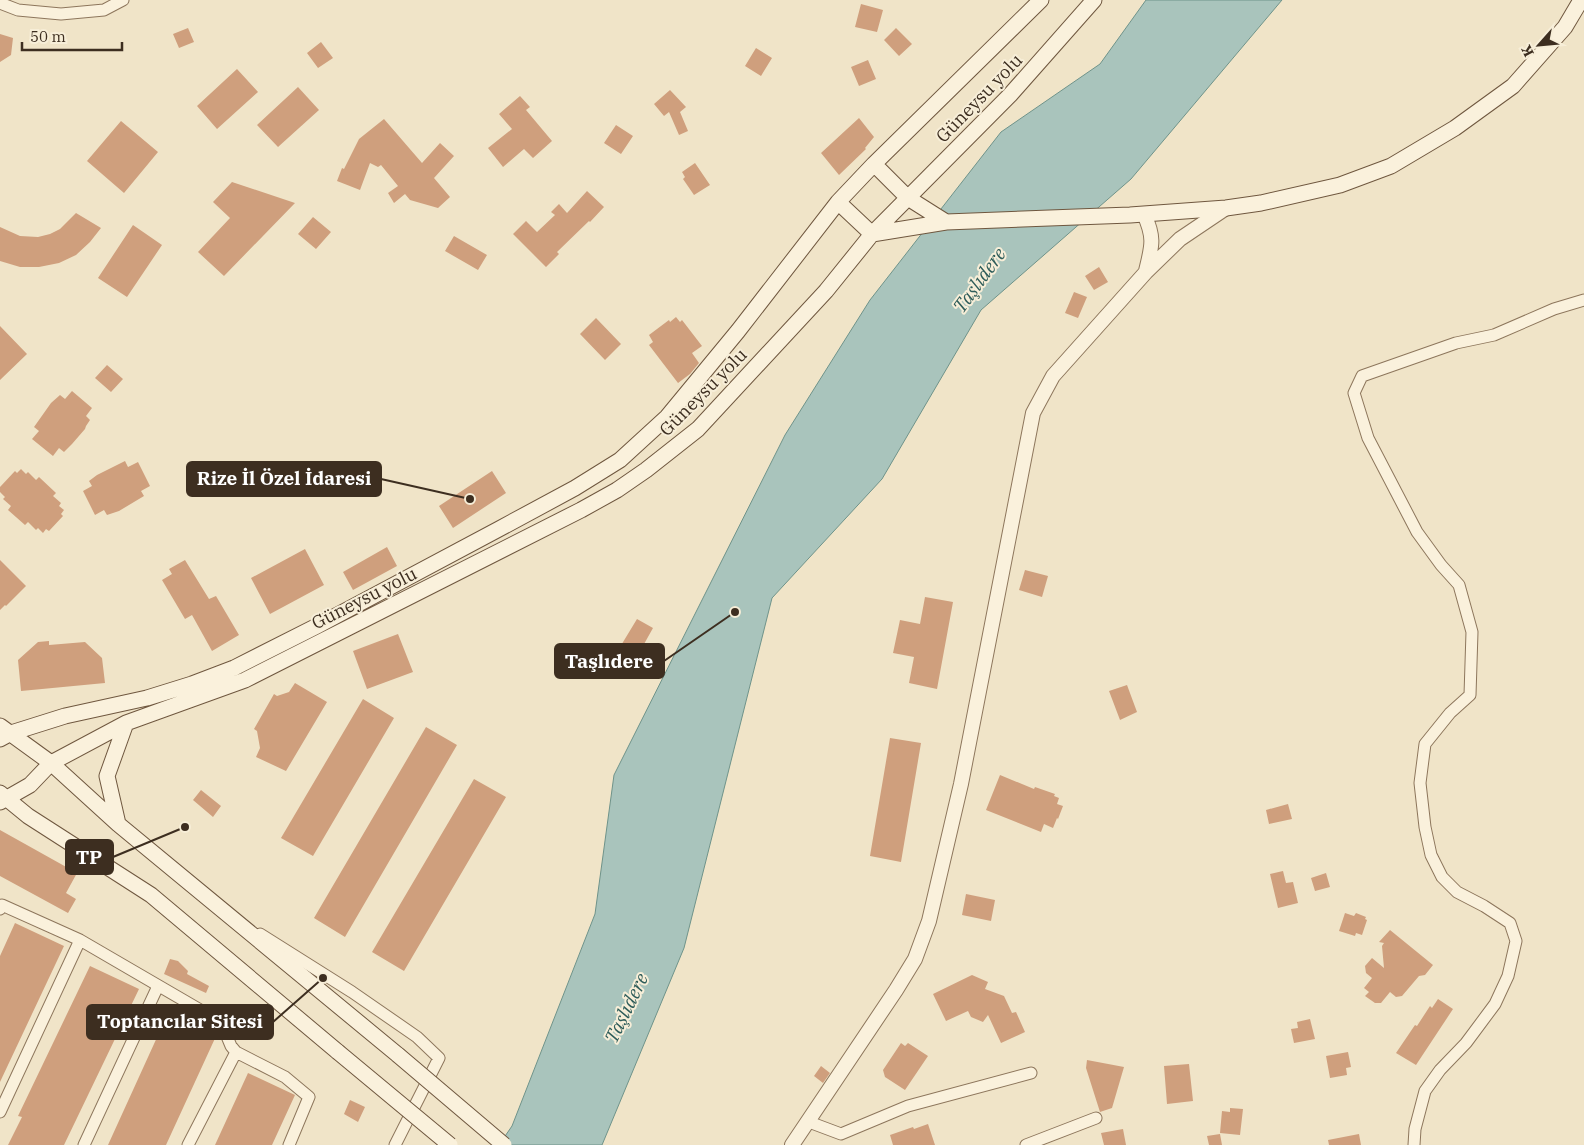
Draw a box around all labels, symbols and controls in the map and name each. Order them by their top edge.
scale bar [22,20,122,52]
north arrow [1514,20,1564,70]
text: 50 m [30,27,66,46]
text: K [1517,42,1538,60]
street label: Güneysu yolu [931,49,1027,147]
water label: Taşlıdere [947,242,1011,317]
street label: Güneysu yolu [654,343,752,441]
callout: Rize İl Özel İdaresi [187,462,381,496]
text: Rize İl Özel İdaresi [197,466,371,490]
street label: Güneysu yolu [308,562,420,634]
callout: Taşlıdere [555,644,664,678]
text: Taşlıdere [565,649,654,673]
callout: TP [66,840,113,874]
text: TP [76,845,102,869]
water label: Taşlıdere [599,969,653,1047]
callout: Toptancılar Sitesi [87,1005,273,1039]
text: Toptancılar Sitesi [97,1009,263,1033]

